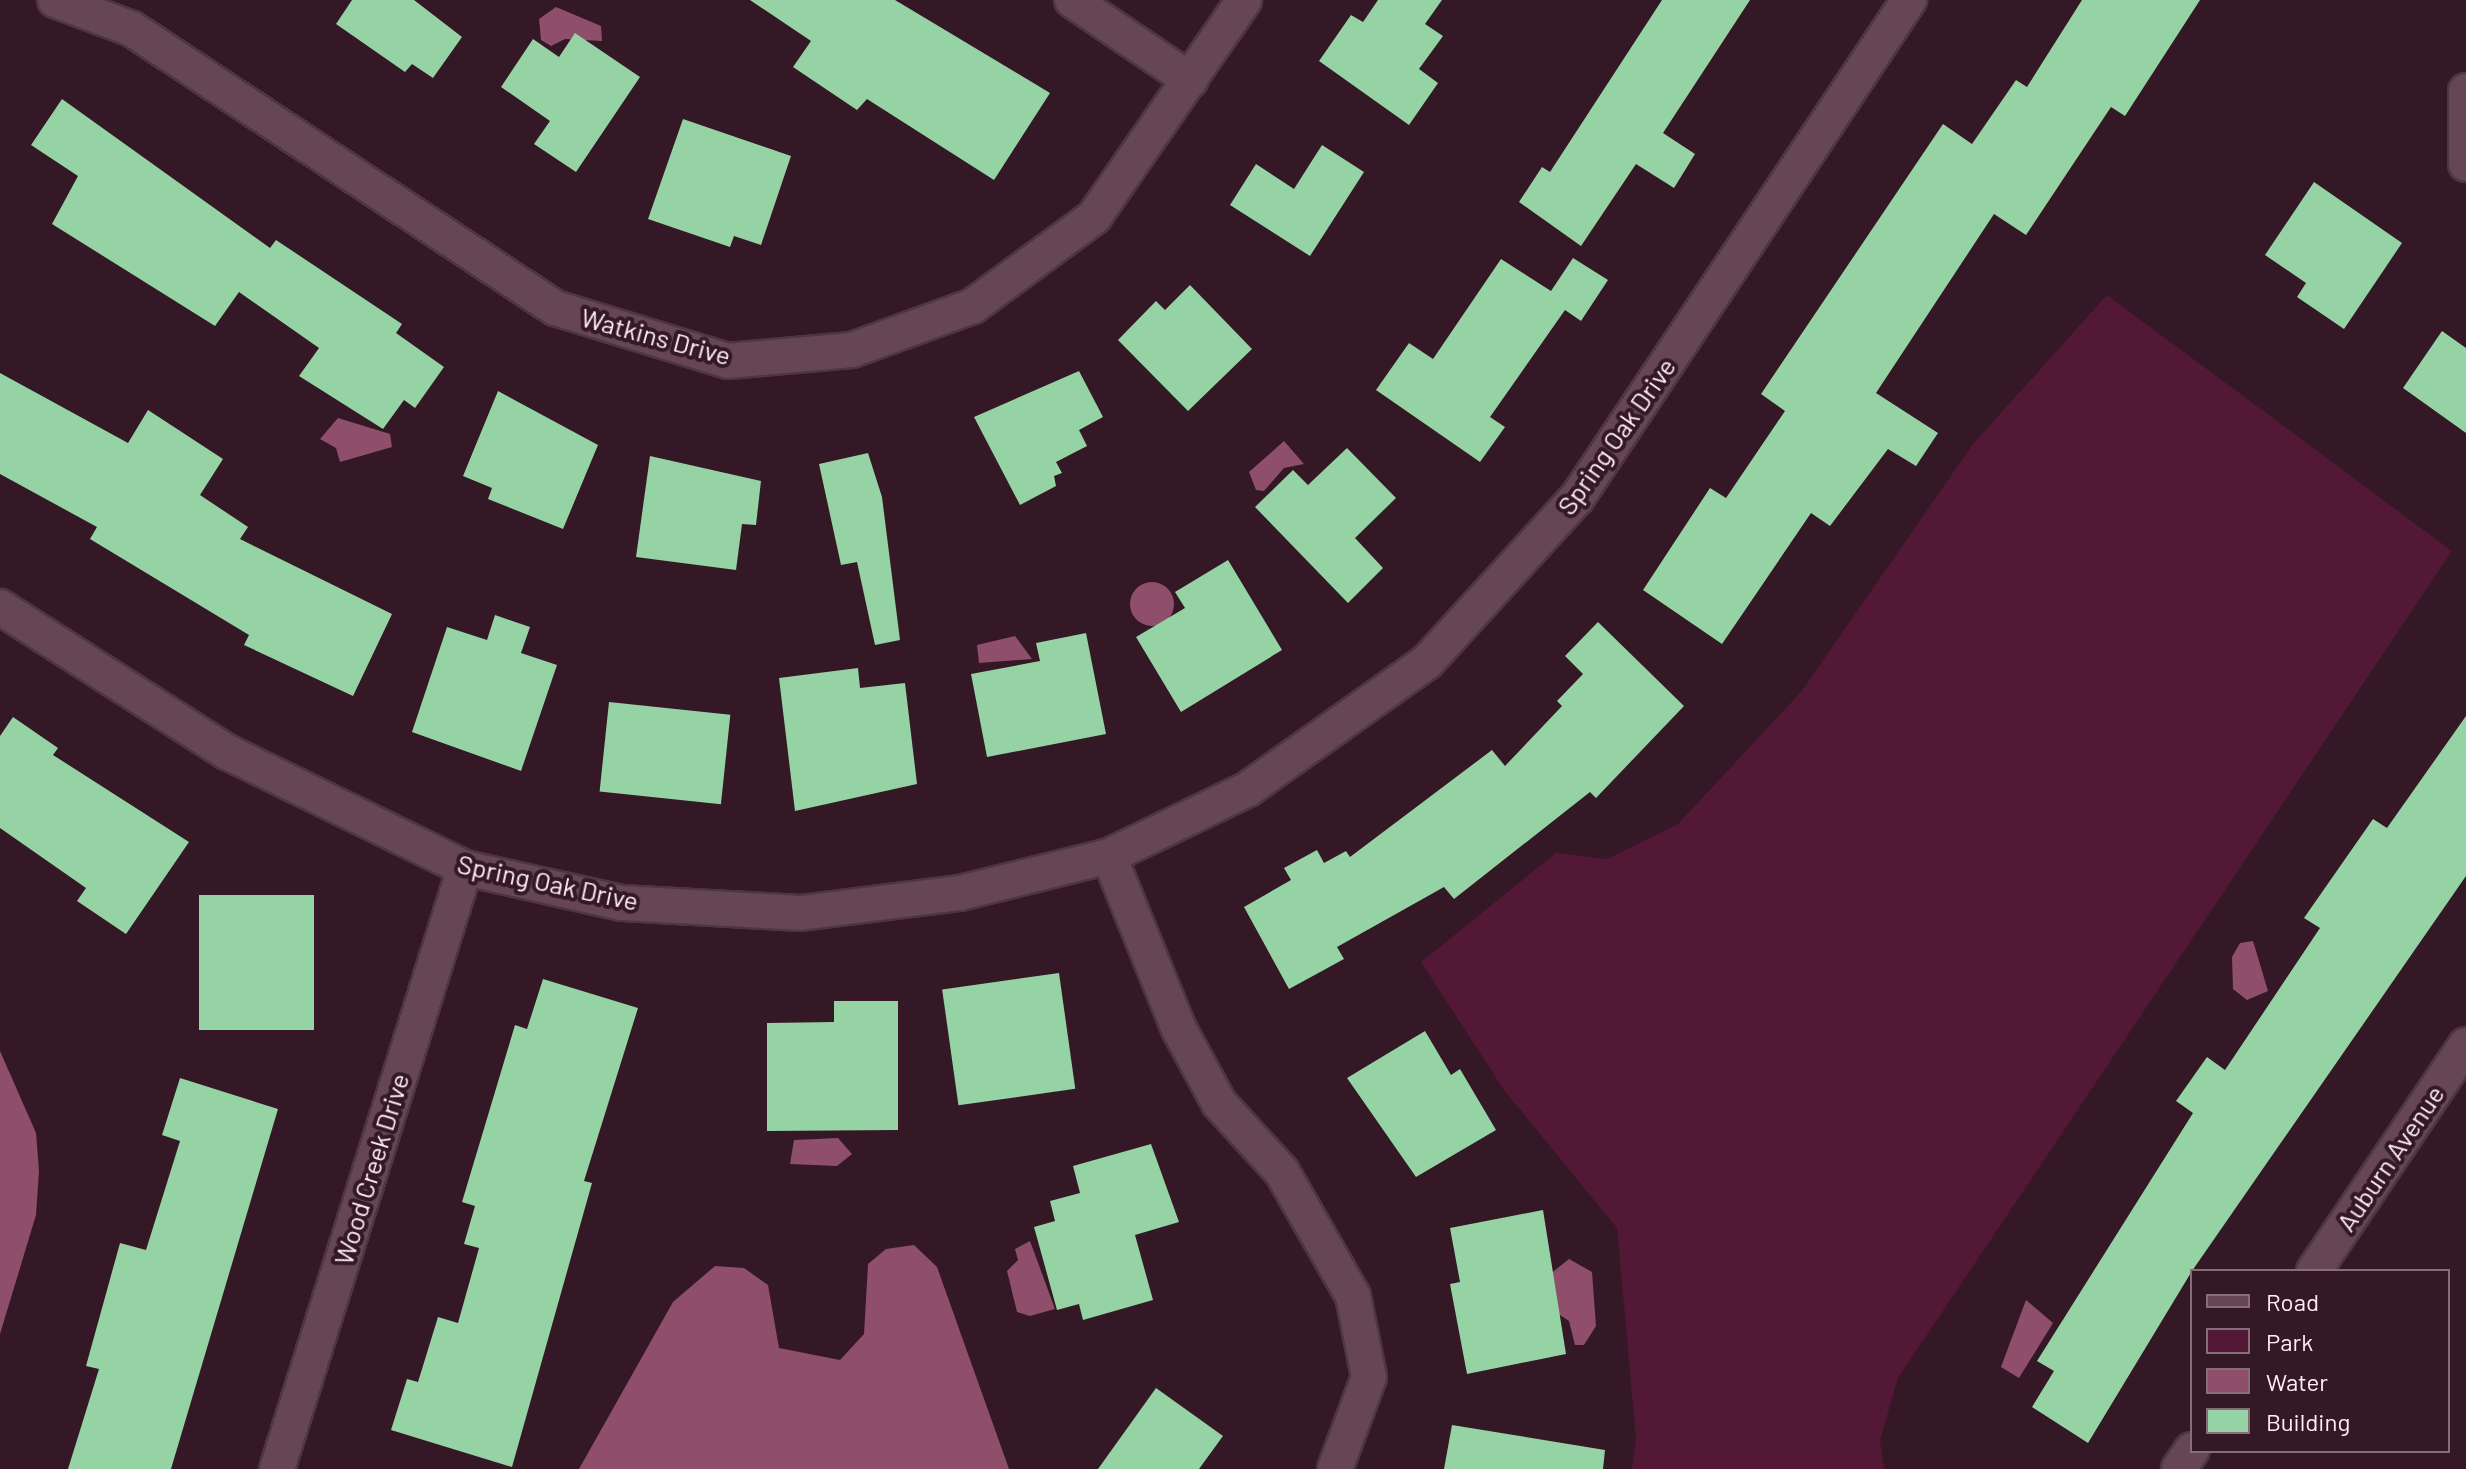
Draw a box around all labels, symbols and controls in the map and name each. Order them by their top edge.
street label: Watkins Drive [578,301,734,371]
street label: Spring Oak Drive [1550,352,1682,520]
street label: Spring Oak Drive [455,848,641,916]
street label: Wood Creek Drive [327,1070,415,1268]
street label: Auburn Avenue [2330,1079,2450,1237]
legend [2190,1269,2450,1453]
text: Road [2266,1287,2319,1316]
text: Park [2266,1327,2313,1356]
text: Water [2266,1367,2328,1396]
text: Building [2266,1407,2350,1436]

